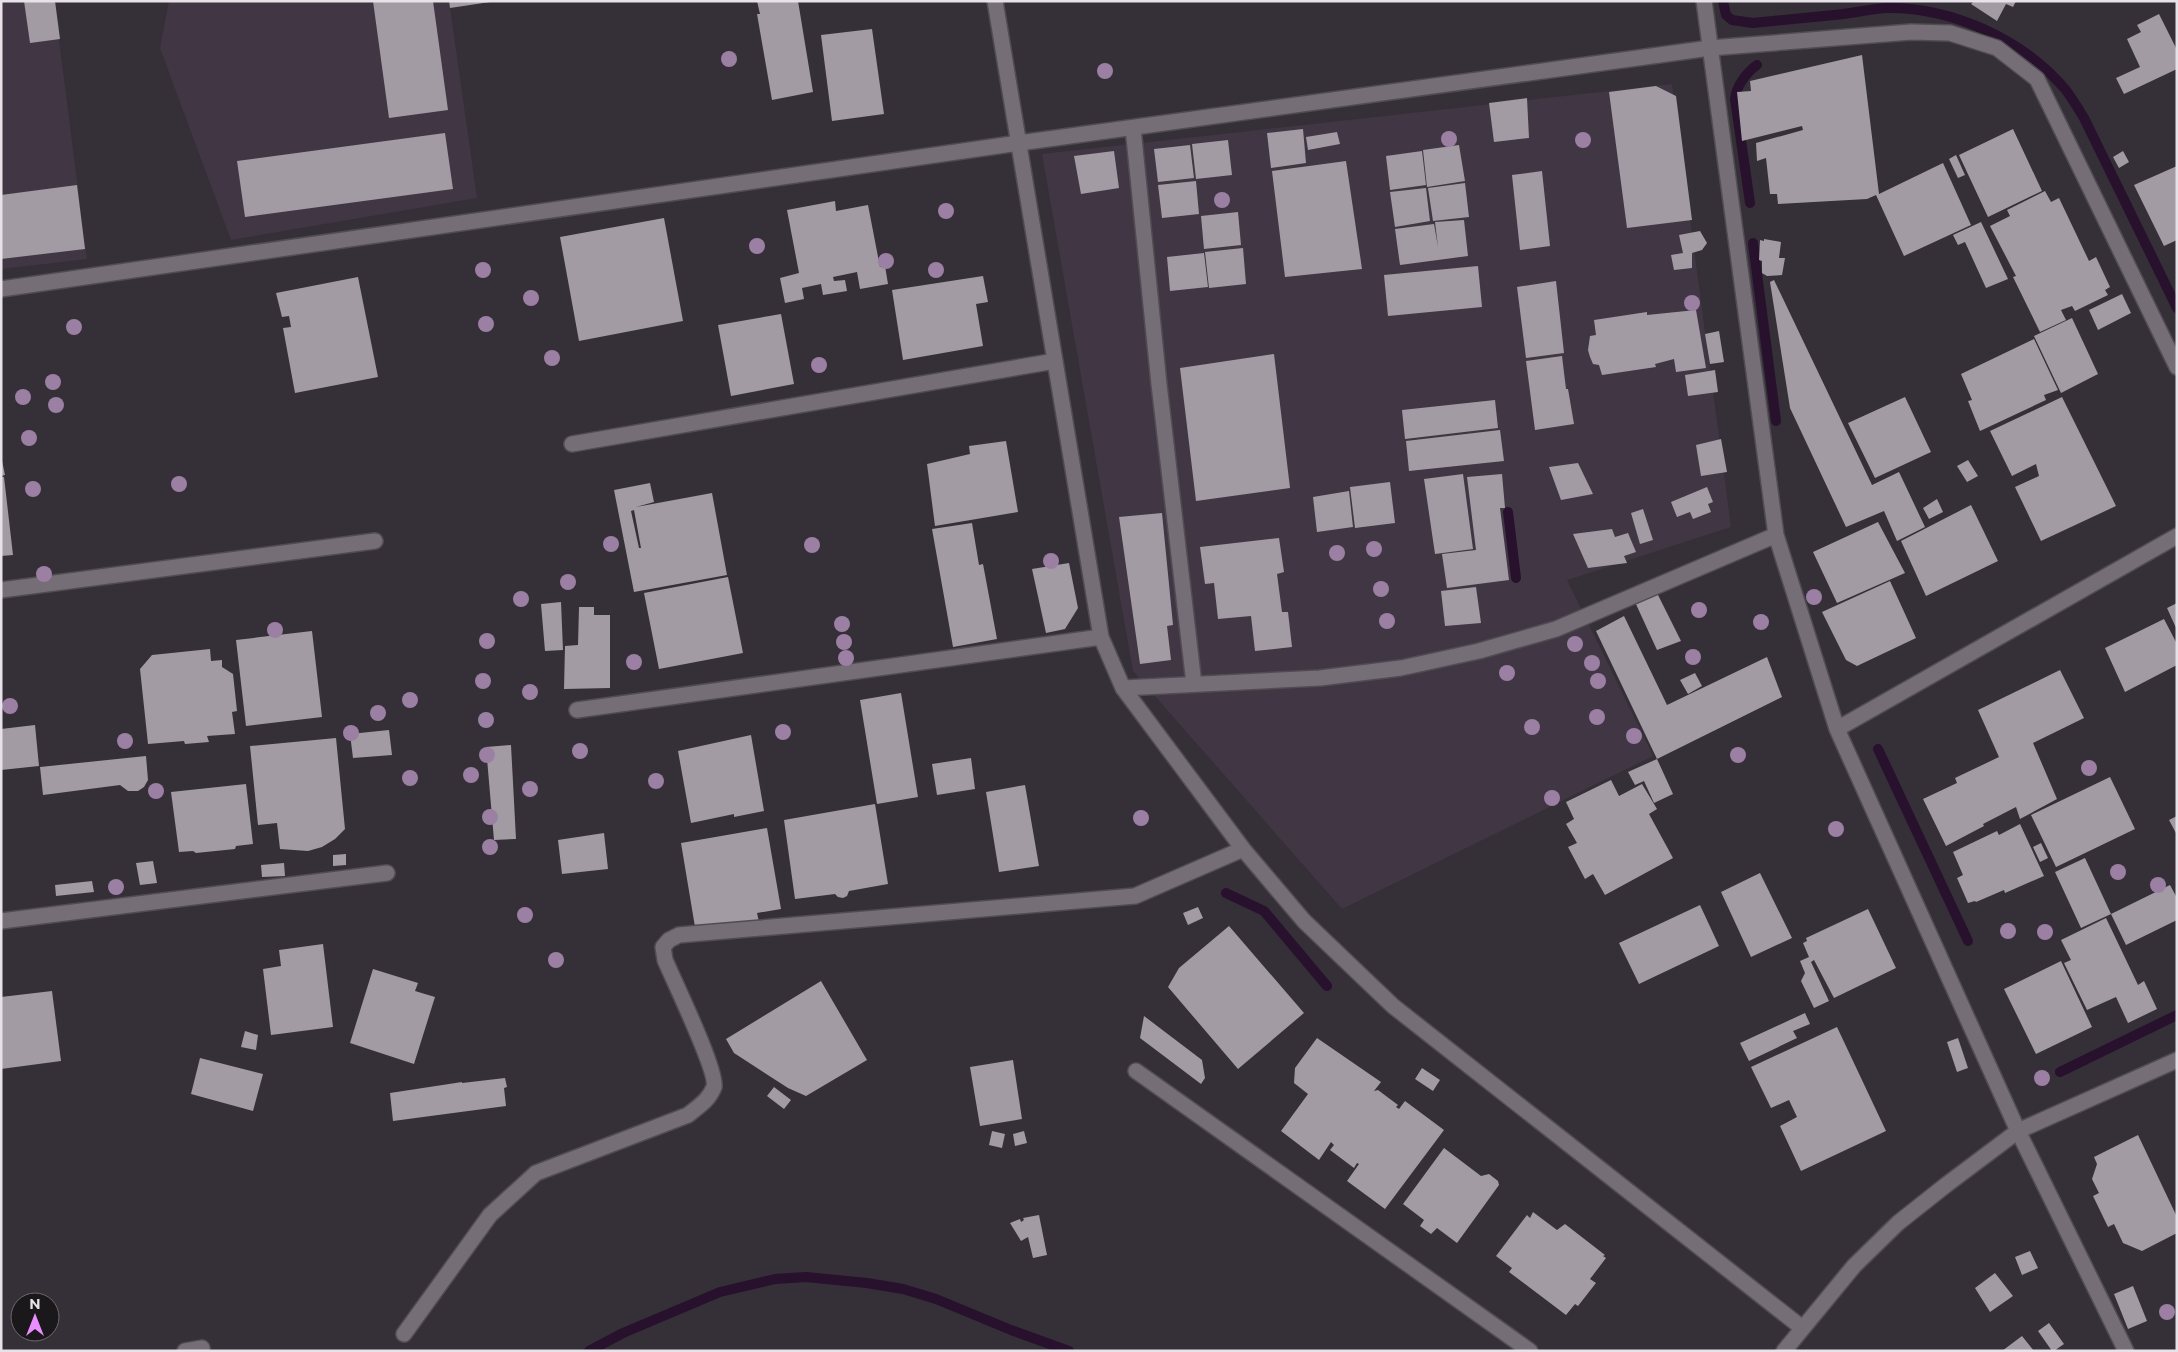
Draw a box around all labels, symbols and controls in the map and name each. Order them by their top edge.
north arrow [10,1292,60,1342]
text: N [29,1295,41,1313]

